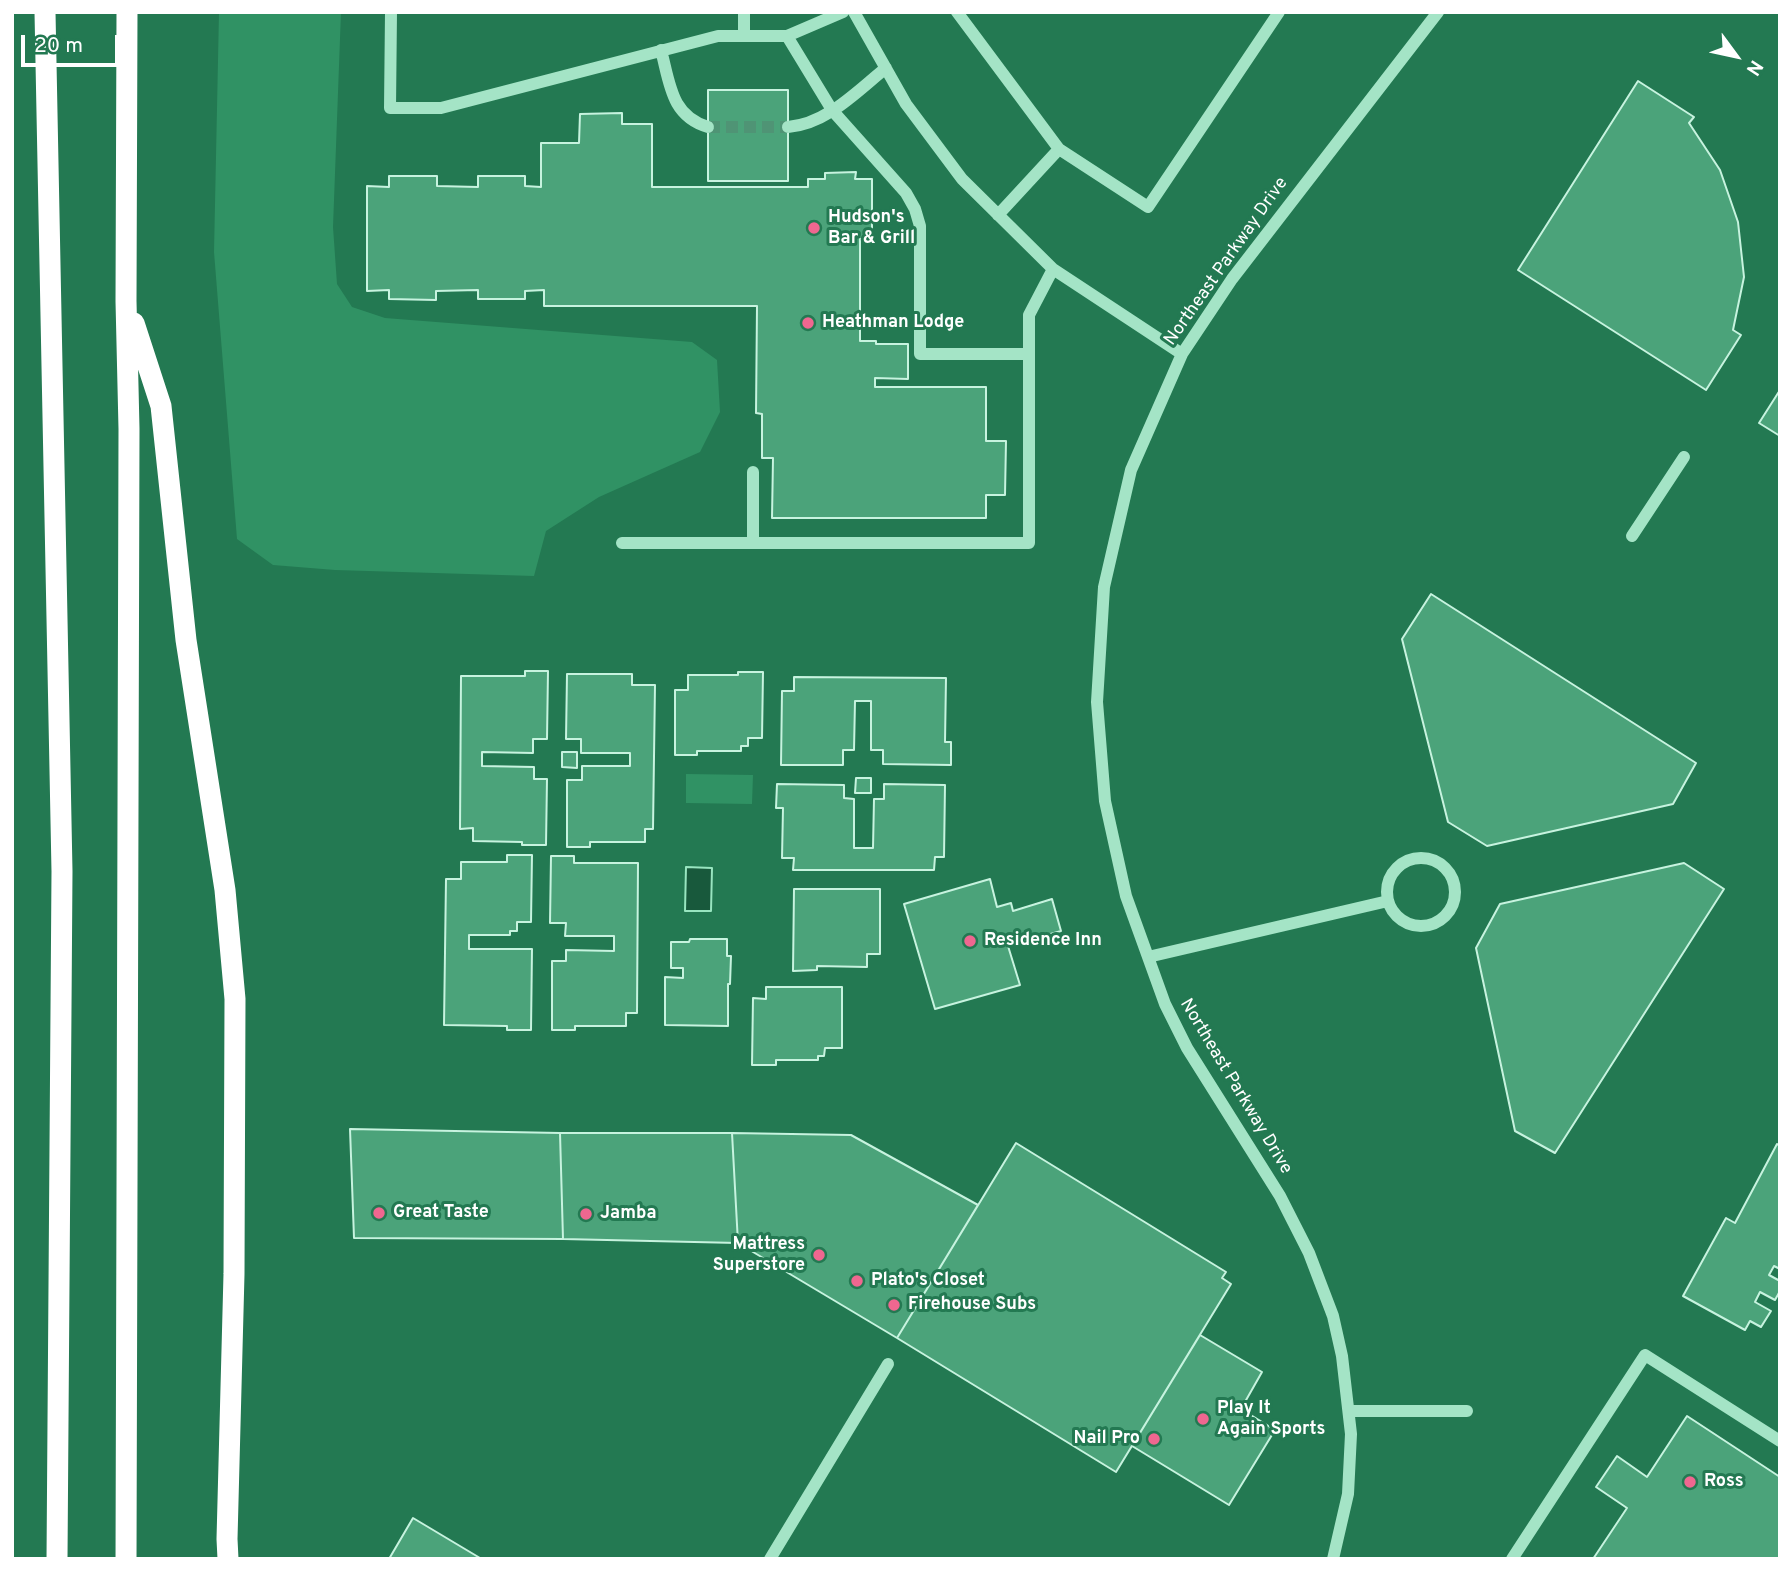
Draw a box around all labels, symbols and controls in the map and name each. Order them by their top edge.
scale bar [24,21,122,65]
north arrow [1701,21,1771,91]
text: 20 m [34,33,83,60]
text: N [1740,55,1767,80]
street label: Northeast Parkway Drive [1161,174,1293,350]
place label: Hudson's Bar & Grill [828,207,915,249]
marker: Hudson's Bar & Grill [806,220,822,236]
place label: Heathman Lodge [822,312,964,334]
marker: Heathman Lodge [800,315,816,331]
place label: Residence Inn [984,930,1102,952]
marker: Residence Inn [962,933,978,949]
street label: Northeast Parkway Drive [1174,995,1296,1179]
place label: Great Taste [393,1202,489,1224]
place label: Jamba [600,1203,656,1225]
marker: Great Taste [371,1205,387,1221]
marker: Jamba [578,1206,594,1222]
place label: Mattress Superstore [713,1234,805,1276]
marker: Mattress Superstore [811,1247,827,1263]
place label: Plato's Closet [871,1270,985,1292]
marker: Plato's Closet [849,1273,865,1289]
place label: Firehouse Subs [908,1294,1036,1316]
marker: Firehouse Subs [886,1297,902,1313]
place label: Play It Again Sports [1217,1398,1325,1440]
marker: Play It Again Sports [1195,1411,1211,1427]
place label: Nail Pro [1073,1428,1140,1450]
marker: Nail Pro [1146,1431,1162,1447]
place label: Ross [1704,1471,1744,1493]
marker: Ross [1682,1474,1698,1490]

